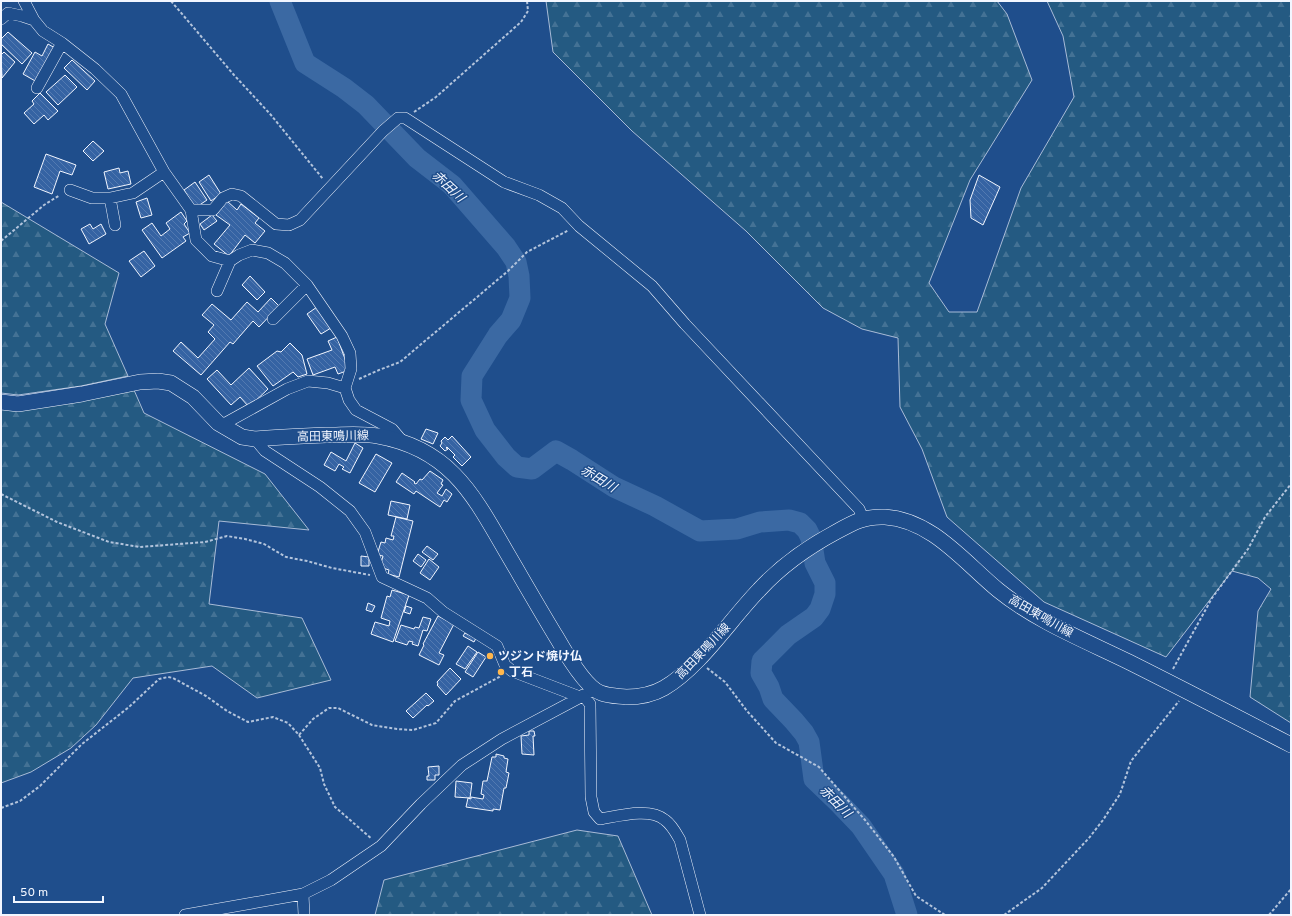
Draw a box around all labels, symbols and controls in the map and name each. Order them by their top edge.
water label: 赤田川 [428,168,469,208]
street label: 高田東鳴川線 [297,428,369,446]
water label: 赤田川 [577,463,621,498]
street label: 高田東鳴川線 [1005,592,1076,642]
street label: 高田東鳴川線 [673,620,734,683]
place label: ツジンド焼け仏 [498,649,582,665]
marker: ツジンド焼け仏 [485,651,495,661]
place label: 丁石 [509,665,533,681]
marker: 丁石 [496,667,506,677]
water label: 赤田川 [815,783,855,823]
scale bar [14,878,103,904]
text: 50 m [20,885,48,901]

